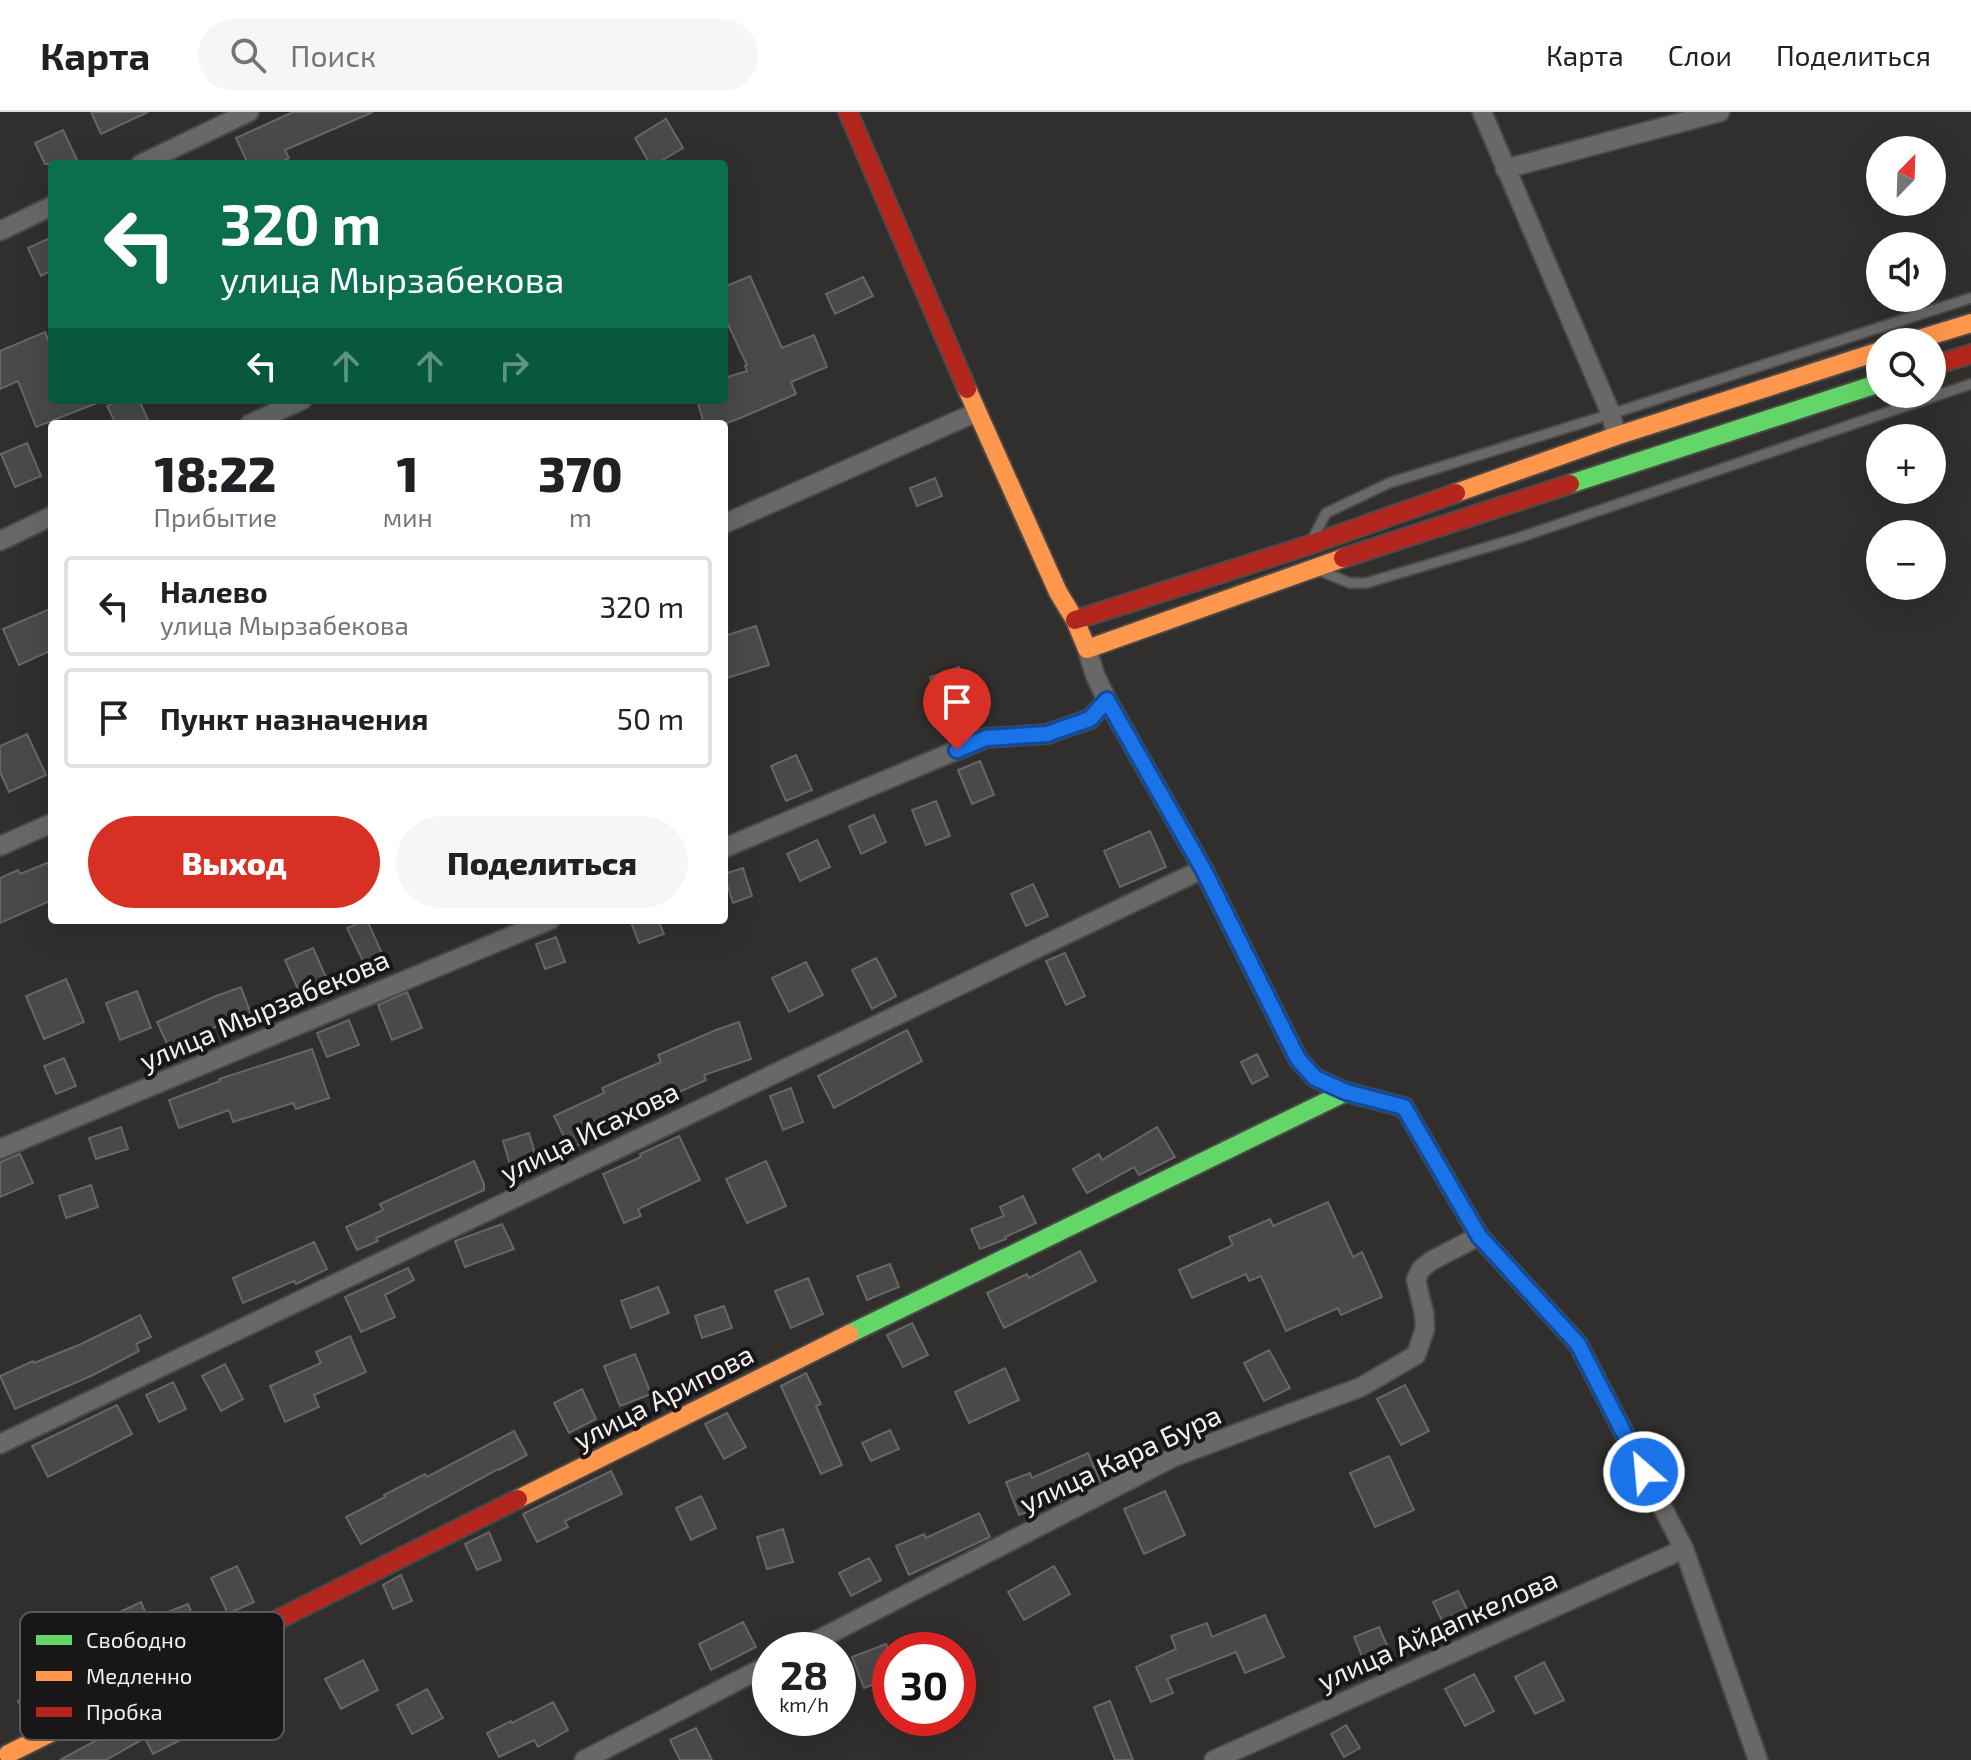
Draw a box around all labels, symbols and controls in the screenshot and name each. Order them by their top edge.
search box [198,19,758,91]
text: Карта [40,32,150,78]
icon: search [226,33,270,77]
text: Поиск [290,37,376,73]
text: Карта [1546,38,1624,72]
text: Слои [1668,38,1732,72]
text: Поделиться [1776,38,1931,72]
north arrow [1866,136,1946,216]
map controls [1866,136,1946,600]
text: 320 m [220,189,381,256]
icon: left [88,192,192,296]
button: sound [1866,232,1946,312]
text: улица Мырзабекова [220,257,564,300]
button: search [1866,328,1946,408]
icon: left [240,344,284,388]
icon: ahead [324,344,368,388]
icon: ahead [408,344,452,388]
icon: right [492,344,536,388]
button: + [1866,424,1946,504]
text: 18:22 [155,444,276,502]
text: 1 [397,444,418,502]
text: 370 [538,444,622,502]
text: Прибытие [154,501,277,532]
text: мин [383,501,433,532]
text: m [569,501,592,532]
button: − [1866,520,1946,600]
text: Налево [160,573,268,609]
icon: left [92,584,136,628]
text: 320 m [599,588,684,624]
text: улица Мырзабекова [160,609,409,640]
pin [923,668,991,750]
icon: arrive [935,680,979,724]
icon: arrive [92,696,136,740]
text: Пункт назначения [160,700,428,736]
text: 50 m [617,700,684,736]
button: Выход [88,816,380,908]
button: Поделиться [396,816,688,908]
street label: улица Мырзабекова [134,941,394,1077]
street label: улица Исахова [494,1073,684,1189]
street label: улица Арипова [567,1336,759,1456]
street label: улица Кара Бура [1014,1397,1226,1519]
position arrow [1602,1430,1686,1514]
street label: улица Айдапкелова [1312,1561,1562,1697]
legend [20,1612,284,1740]
text: Свободно [86,1626,186,1652]
speed limit sign: 30 [872,1632,976,1736]
text: 28 [780,1650,828,1698]
text: Медленно [86,1662,192,1688]
text: km/h [779,1692,829,1716]
text: Пробка [86,1698,163,1724]

